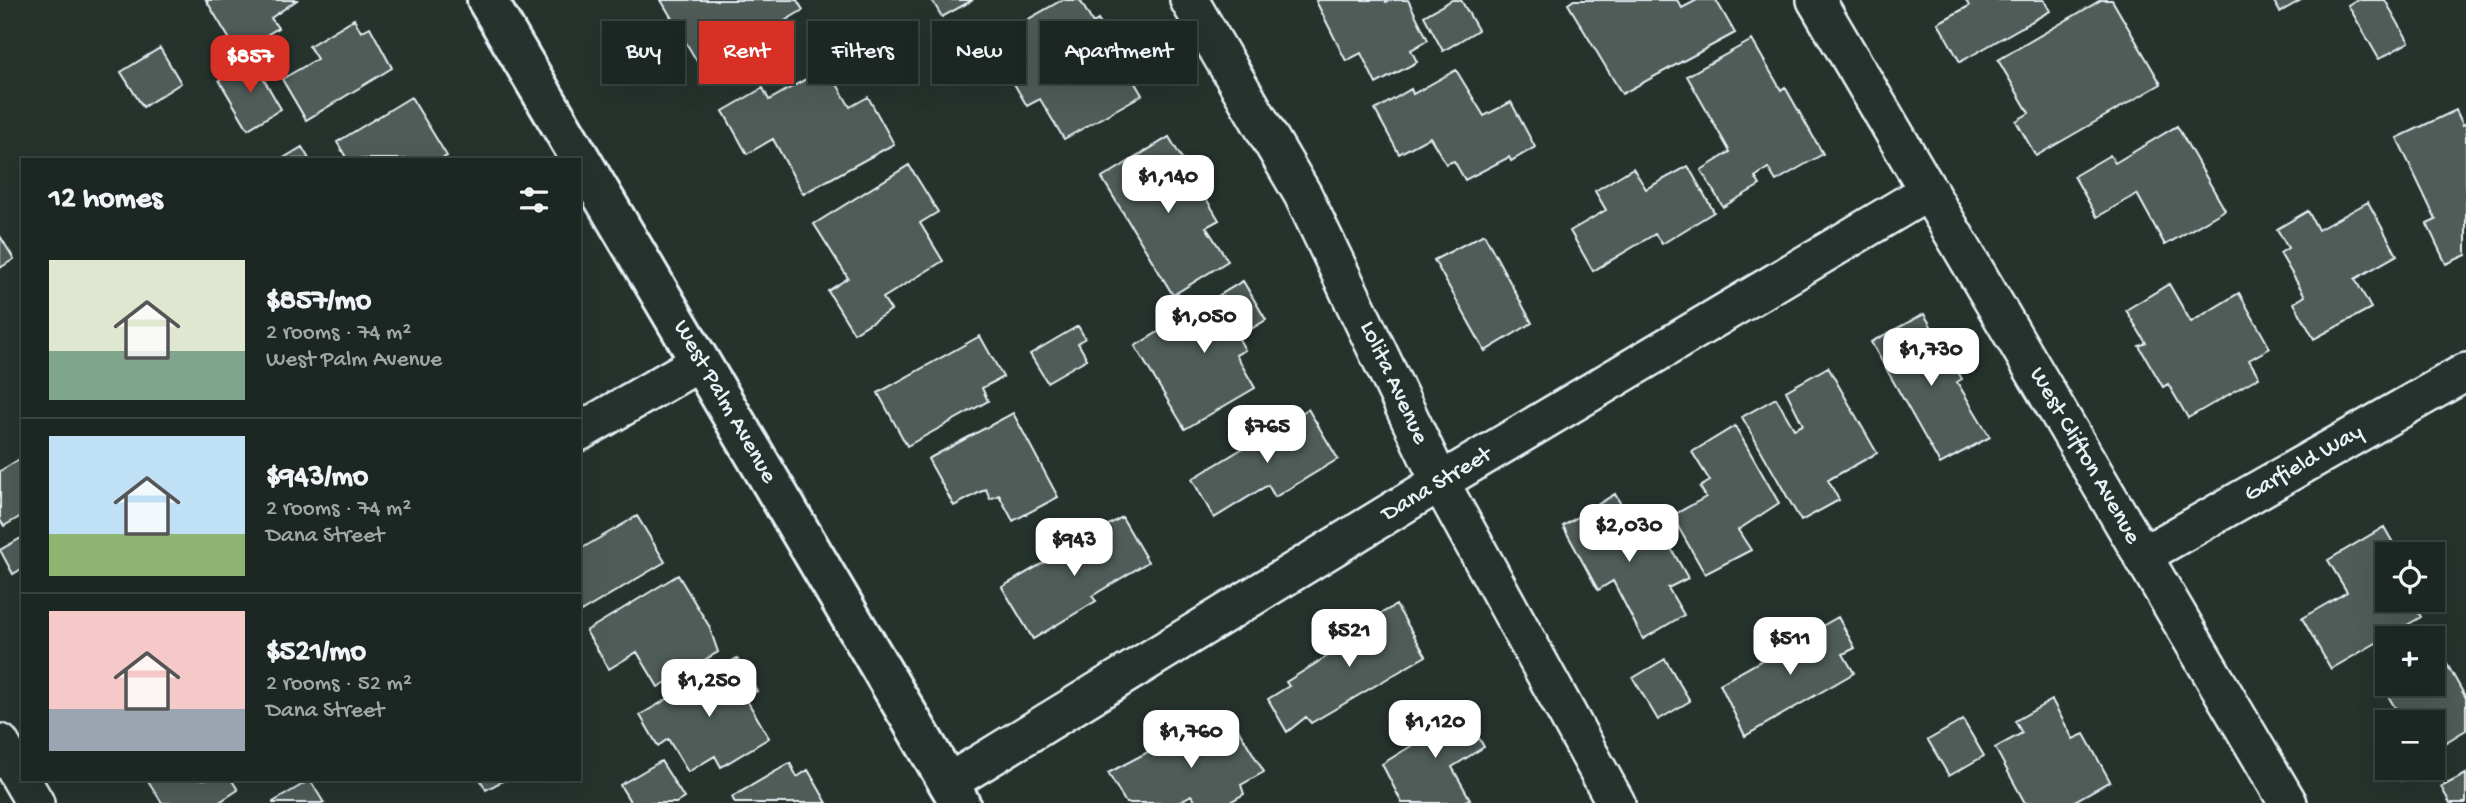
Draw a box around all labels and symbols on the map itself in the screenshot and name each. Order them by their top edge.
pin: $857 [209,36,291,95]
pin: $1,140 [1111,156,1225,215]
pin: $1,050 [1147,296,1261,355]
street label: West Palm Avenue [665,315,783,489]
street label: Lolita Avenue [1352,317,1434,450]
pin: $1,730 [1874,328,1988,388]
street label: West Clifton Avenue [2022,362,2147,550]
pin: $765 [1226,406,1308,465]
street label: Garfield Way [2239,418,2369,510]
street label: Dana Street [1375,440,1499,530]
pin: $2,030 [1572,504,1686,564]
pin: $943 [1033,518,1115,578]
pin: $521 [1308,610,1390,669]
pin: $511 [1749,618,1831,677]
pin: $1,250 [652,660,766,719]
pin: $1,120 [1378,700,1492,760]
pin: $1,760 [1134,710,1248,770]

